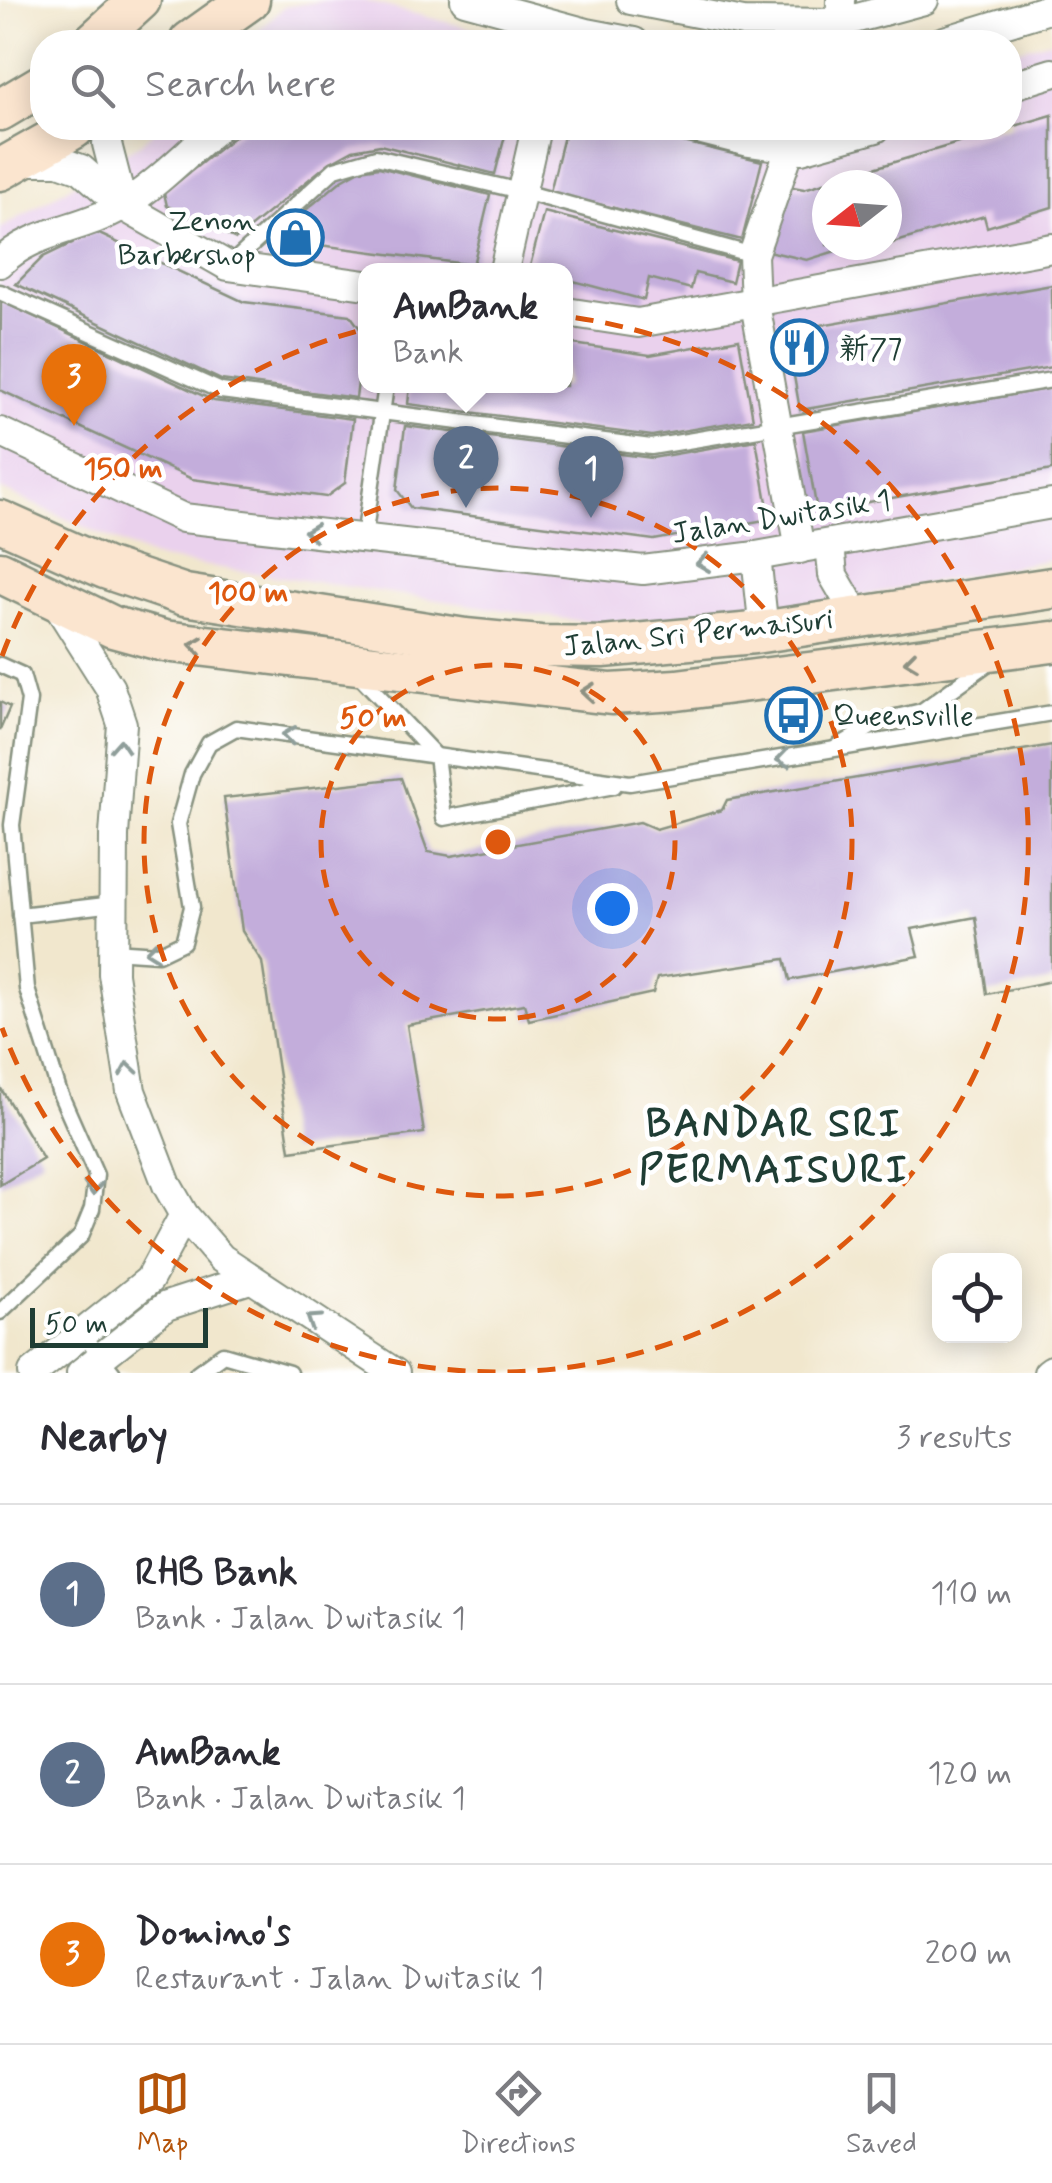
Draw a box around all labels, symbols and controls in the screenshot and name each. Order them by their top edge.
search box [30,30,1022,140]
icon: search [65,58,120,113]
text: Search here [145,61,336,110]
north arrow [812,170,902,260]
place label: Zenon Barbershop [118,202,256,275]
shop icon: Zenon Barbershop [265,207,325,267]
popup [358,263,573,393]
text: AmBank [393,283,538,332]
restaurant icon: 新77 [770,318,830,378]
place label: 新77 [839,330,902,369]
text: Bank [393,332,463,374]
pin: 3 [42,344,106,426]
pin: 2 [434,426,498,508]
pin: 1 [558,436,624,518]
text: 150 m [83,450,163,489]
street label: Jalan Dwitasik 1 [669,481,893,554]
one-way arrow [302,522,318,543]
one-way arrow [695,552,711,573]
text: 100 m [208,574,288,613]
street label: Jalan Sri Permaisuri [561,600,835,667]
one-way arrow [187,635,203,656]
one-way arrow [903,650,919,671]
one-way arrow [580,681,596,703]
bus stop icon: Queensville [764,685,824,745]
place label: Queensville [833,697,974,736]
text: 50 m [339,699,407,738]
one-way arrow [280,726,297,747]
one-way arrow [109,737,130,753]
one-way arrow [775,748,792,769]
centre of rings [480,824,516,860]
your location [587,883,638,934]
one-way arrow [144,940,160,961]
one-way arrow [118,1061,139,1078]
district label: BANDAR SRI PERMAISURI [639,1099,909,1197]
one-way arrow [82,1181,104,1196]
map controls [932,1253,1022,1343]
button: locate [932,1253,1022,1343]
scale bar [30,1303,208,1348]
text: 50 m [45,1307,108,1344]
one-way arrow [306,1314,324,1333]
text: Nearby [40,1411,168,1466]
text: 3 results [896,1417,1012,1459]
text: RHB Bank [135,1549,297,1598]
text: 1 [65,1573,80,1615]
text: 110 m [931,1573,1012,1615]
text: Bank · Jalan Dwitasik 1 [135,1598,466,1640]
text: AmBank [135,1729,281,1778]
text: 2 [65,1753,80,1795]
text: 120 m [927,1753,1012,1795]
text: Bank · Jalan Dwitasik 1 [135,1778,466,1820]
text: Domino's [135,1909,291,1958]
text: 3 [65,1933,80,1975]
text: 200 m [925,1933,1012,1975]
text: Restaurant · Jalan Dwitasik 1 [135,1958,544,2000]
tab: Map [135,2066,190,2163]
tab: Directions [461,2066,576,2163]
tab: Saved [846,2066,917,2163]

